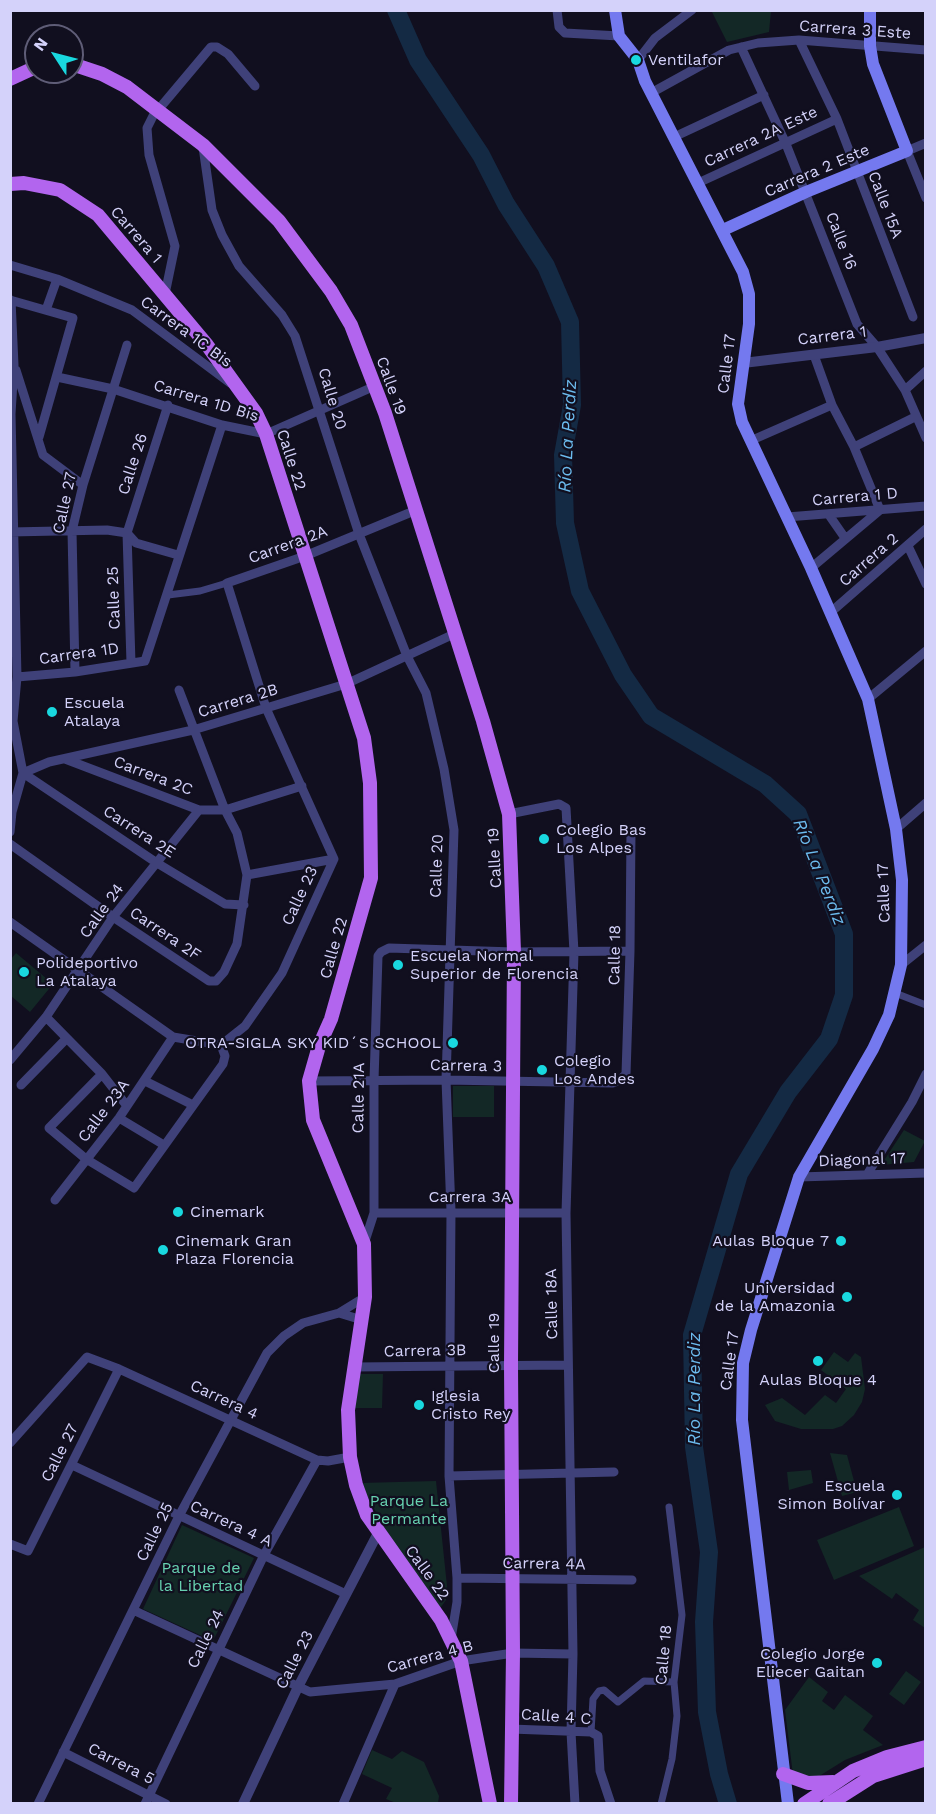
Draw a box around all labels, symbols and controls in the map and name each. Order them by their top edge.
street label: Carrera 3 Este [798,17,912,43]
north arrow [24,24,84,84]
text: N [29,34,52,55]
place label: Ventilafor [648,50,724,70]
marker: Ventilafor [629,53,643,67]
street label: Carrera 2A Este [701,102,821,172]
street label: Carrera 2 Este [762,140,872,202]
street label: Calle 15A [863,169,907,241]
street label: Carrera 1 [106,203,166,267]
street label: Calle 16 [821,209,861,273]
street label: Carrera 1C Bis [136,292,236,372]
street label: Carrera 1 [797,322,867,350]
street label: Calle 17 [714,333,740,395]
street label: Calle 19 [372,354,410,418]
street label: Calle 20 [313,366,351,432]
street label: Carrera 1D Bis [151,376,261,426]
water label: Río La Perdiz [554,379,582,493]
street label: Calle 22 [272,427,310,493]
street label: Calle 26 [114,431,152,497]
street label: Calle 27 [49,470,81,536]
street label: Carrera 1 D [811,484,899,510]
street label: Carrera 2A [246,522,330,568]
street label: Carrera 2 [835,529,903,591]
street label: Calle 25 [103,566,125,630]
street label: Carrera 1D [38,639,120,669]
street label: Carrera 2B [196,680,280,722]
place label: Escuela Atalaya [64,693,125,731]
marker: Escuela Atalaya [45,705,59,719]
street label: Carrera 2C [111,752,195,800]
street label: Carrera 2E [99,802,179,862]
water label: Río La Perdiz [788,816,850,928]
place label: Colegio Bas Los Alpes [556,820,646,858]
street label: Calle 19 [484,827,506,889]
marker: Colegio Bas Los Alpes [537,832,551,846]
street label: Calle 20 [426,834,448,898]
street label: Calle 23 [278,863,322,929]
street label: Calle 17 [873,863,895,923]
street label: Calle 24 [76,880,128,942]
street label: Carrera 2F [126,903,204,965]
street label: Calle 22 [316,915,352,981]
street label: Calle 18 [605,925,625,985]
place label: Escuela Normal Superior de Florencia [410,946,578,984]
place label: Polideportivo La Atalaya [36,953,138,991]
marker: Escuela Normal Superior de Florencia [391,958,405,972]
marker: Polideportivo La Atalaya [17,965,31,979]
place label: OTRA-SIGLA SKY KID´S SCHOOL [185,1033,441,1053]
marker: OTRA-SIGLA SKY KID´S SCHOOL [446,1036,460,1050]
place label: Colegio Los Andes [554,1051,635,1089]
street label: Carrera 3 [430,1056,502,1076]
street label: Calle 21A [349,1063,369,1133]
marker: Colegio Los Andes [535,1063,549,1077]
street label: Calle 23A [74,1076,134,1146]
street label: Diagonal 17 [818,1149,906,1171]
street label: Carrera 3A [429,1187,511,1207]
place label: Cinemark [190,1202,264,1222]
marker: Cinemark [171,1205,185,1219]
place label: Cinemark Gran Plaza Florencia [175,1231,294,1269]
place label: Aulas Bloque 7 [712,1231,829,1251]
marker: Aulas Bloque 7 [834,1234,848,1248]
marker: Cinemark Gran Plaza Florencia [156,1243,170,1257]
street label: Calle 18A [542,1268,562,1340]
place label: Universidad de la Amazonia [715,1278,835,1316]
marker: Universidad de la Amazonia [840,1290,854,1304]
street label: Calle 19 [484,1313,504,1373]
street label: Calle 17 [716,1330,744,1392]
water label: Río La Perdiz [684,1333,706,1445]
street label: Carrera 3B [384,1341,466,1361]
marker: Aulas Bloque 4 [811,1354,825,1368]
place label: Aulas Bloque 4 [759,1370,877,1390]
street label: Carrera 4 [187,1376,261,1424]
place label: Iglesia Cristo Rey [431,1386,510,1424]
marker: Iglesia Cristo Rey [412,1398,426,1412]
street label: Calle 27 [37,1421,83,1485]
place label: Escuela Simon Bolívar [777,1476,885,1514]
marker: Escuela Simon Bolívar [890,1488,904,1502]
park label: Parque La Permante [370,1491,448,1529]
street label: Carrera 4 A [187,1497,275,1551]
street label: Calle 25 [133,1499,177,1565]
street label: Calle 22 [401,1542,453,1604]
street label: Carrera 4A [502,1554,586,1574]
park label: Parque de la Libertad [159,1558,243,1596]
street label: Calle 24 [184,1606,228,1672]
street label: Calle 18 [652,1624,676,1686]
street label: Calle 23 [272,1628,318,1692]
street label: Carrera 4 B [385,1636,475,1678]
place label: Colegio Jorge Eliecer Gaitan [756,1644,865,1682]
marker: Colegio Jorge Eliecer Gaitan [870,1656,884,1670]
street label: Calle 4 C [520,1705,592,1729]
street label: Carrera 5 [84,1739,158,1789]

